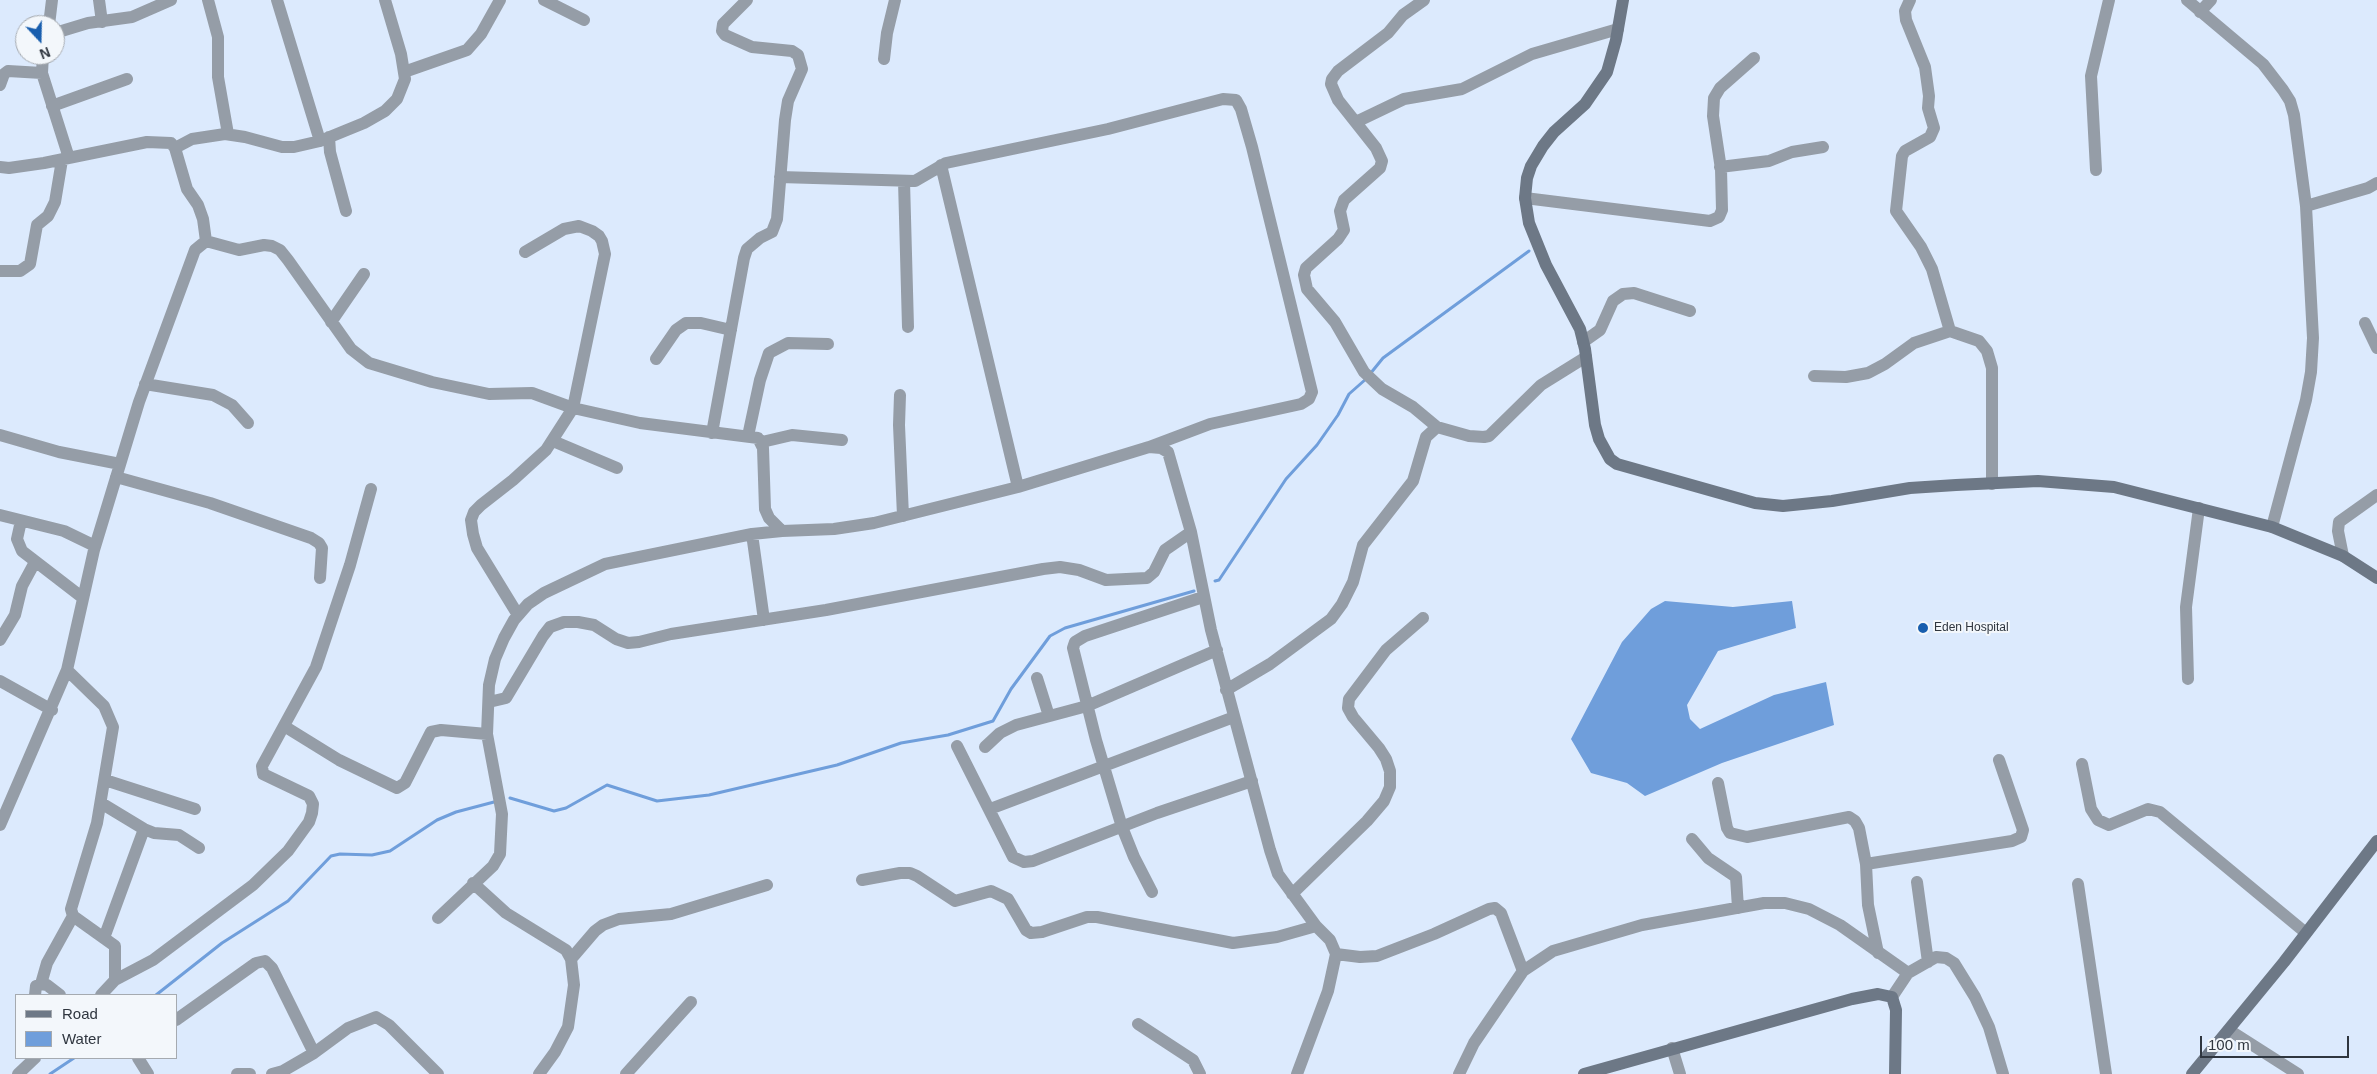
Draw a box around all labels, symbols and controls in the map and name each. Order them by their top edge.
north arrow [15,15,65,65]
text: N [37,44,53,62]
marker: Eden Hospital [1916,621,1930,635]
place label: Eden Hospital [1934,621,2009,635]
legend [15,994,178,1059]
text: Road [62,1005,98,1022]
scale bar [2202,1026,2351,1058]
text: Water [62,1030,101,1047]
text: 100 m [2208,1036,2250,1053]

